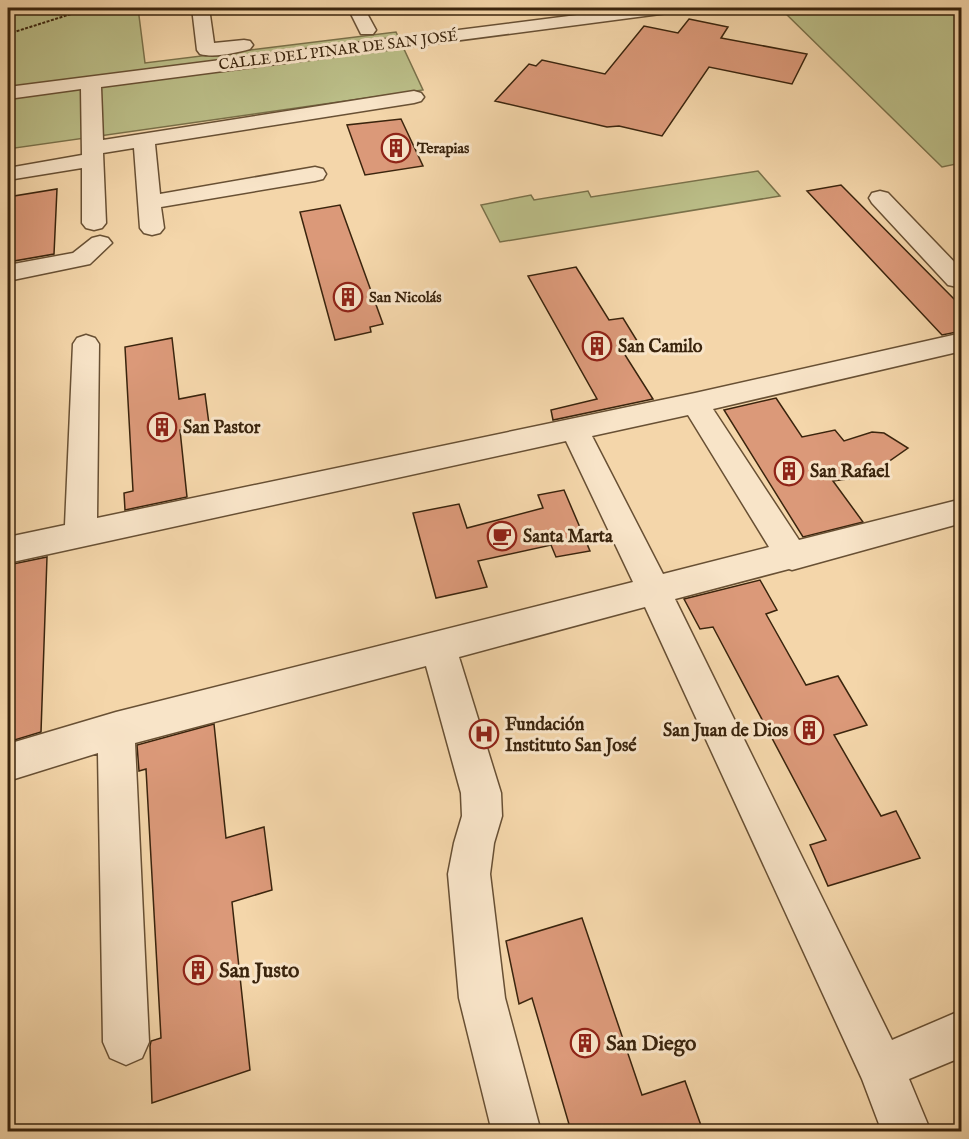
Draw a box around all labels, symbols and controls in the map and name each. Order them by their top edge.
street label: CALLE DEL PINAR DE SAN JOSÉ [218,26,459,75]
building icon: Terapias [380,132,412,164]
place label: Terapias [416,139,470,158]
building icon: San Nicolás [332,281,364,313]
place label: San Nicolás [369,288,442,307]
building icon: San Camilo [581,330,613,362]
place label: San Camilo [618,336,703,359]
building icon: San Pastor [146,411,178,443]
place label: San Pastor [183,417,261,440]
building icon: San Rafael [773,455,805,487]
place label: San Rafael [810,461,890,484]
cafe icon: Santa Marta [486,520,518,552]
place label: Santa Marta [523,526,614,549]
place label: Fundación Instituto San José [505,714,637,758]
building icon: San Juan de Dios [793,714,825,746]
hospital icon: Fundación Instituto San José [468,718,500,750]
place label: San Juan de Dios [663,720,789,743]
building icon: San Justo [182,954,214,986]
place label: San Justo [219,958,300,985]
building icon: San Diego [569,1027,601,1059]
place label: San Diego [606,1031,697,1058]

